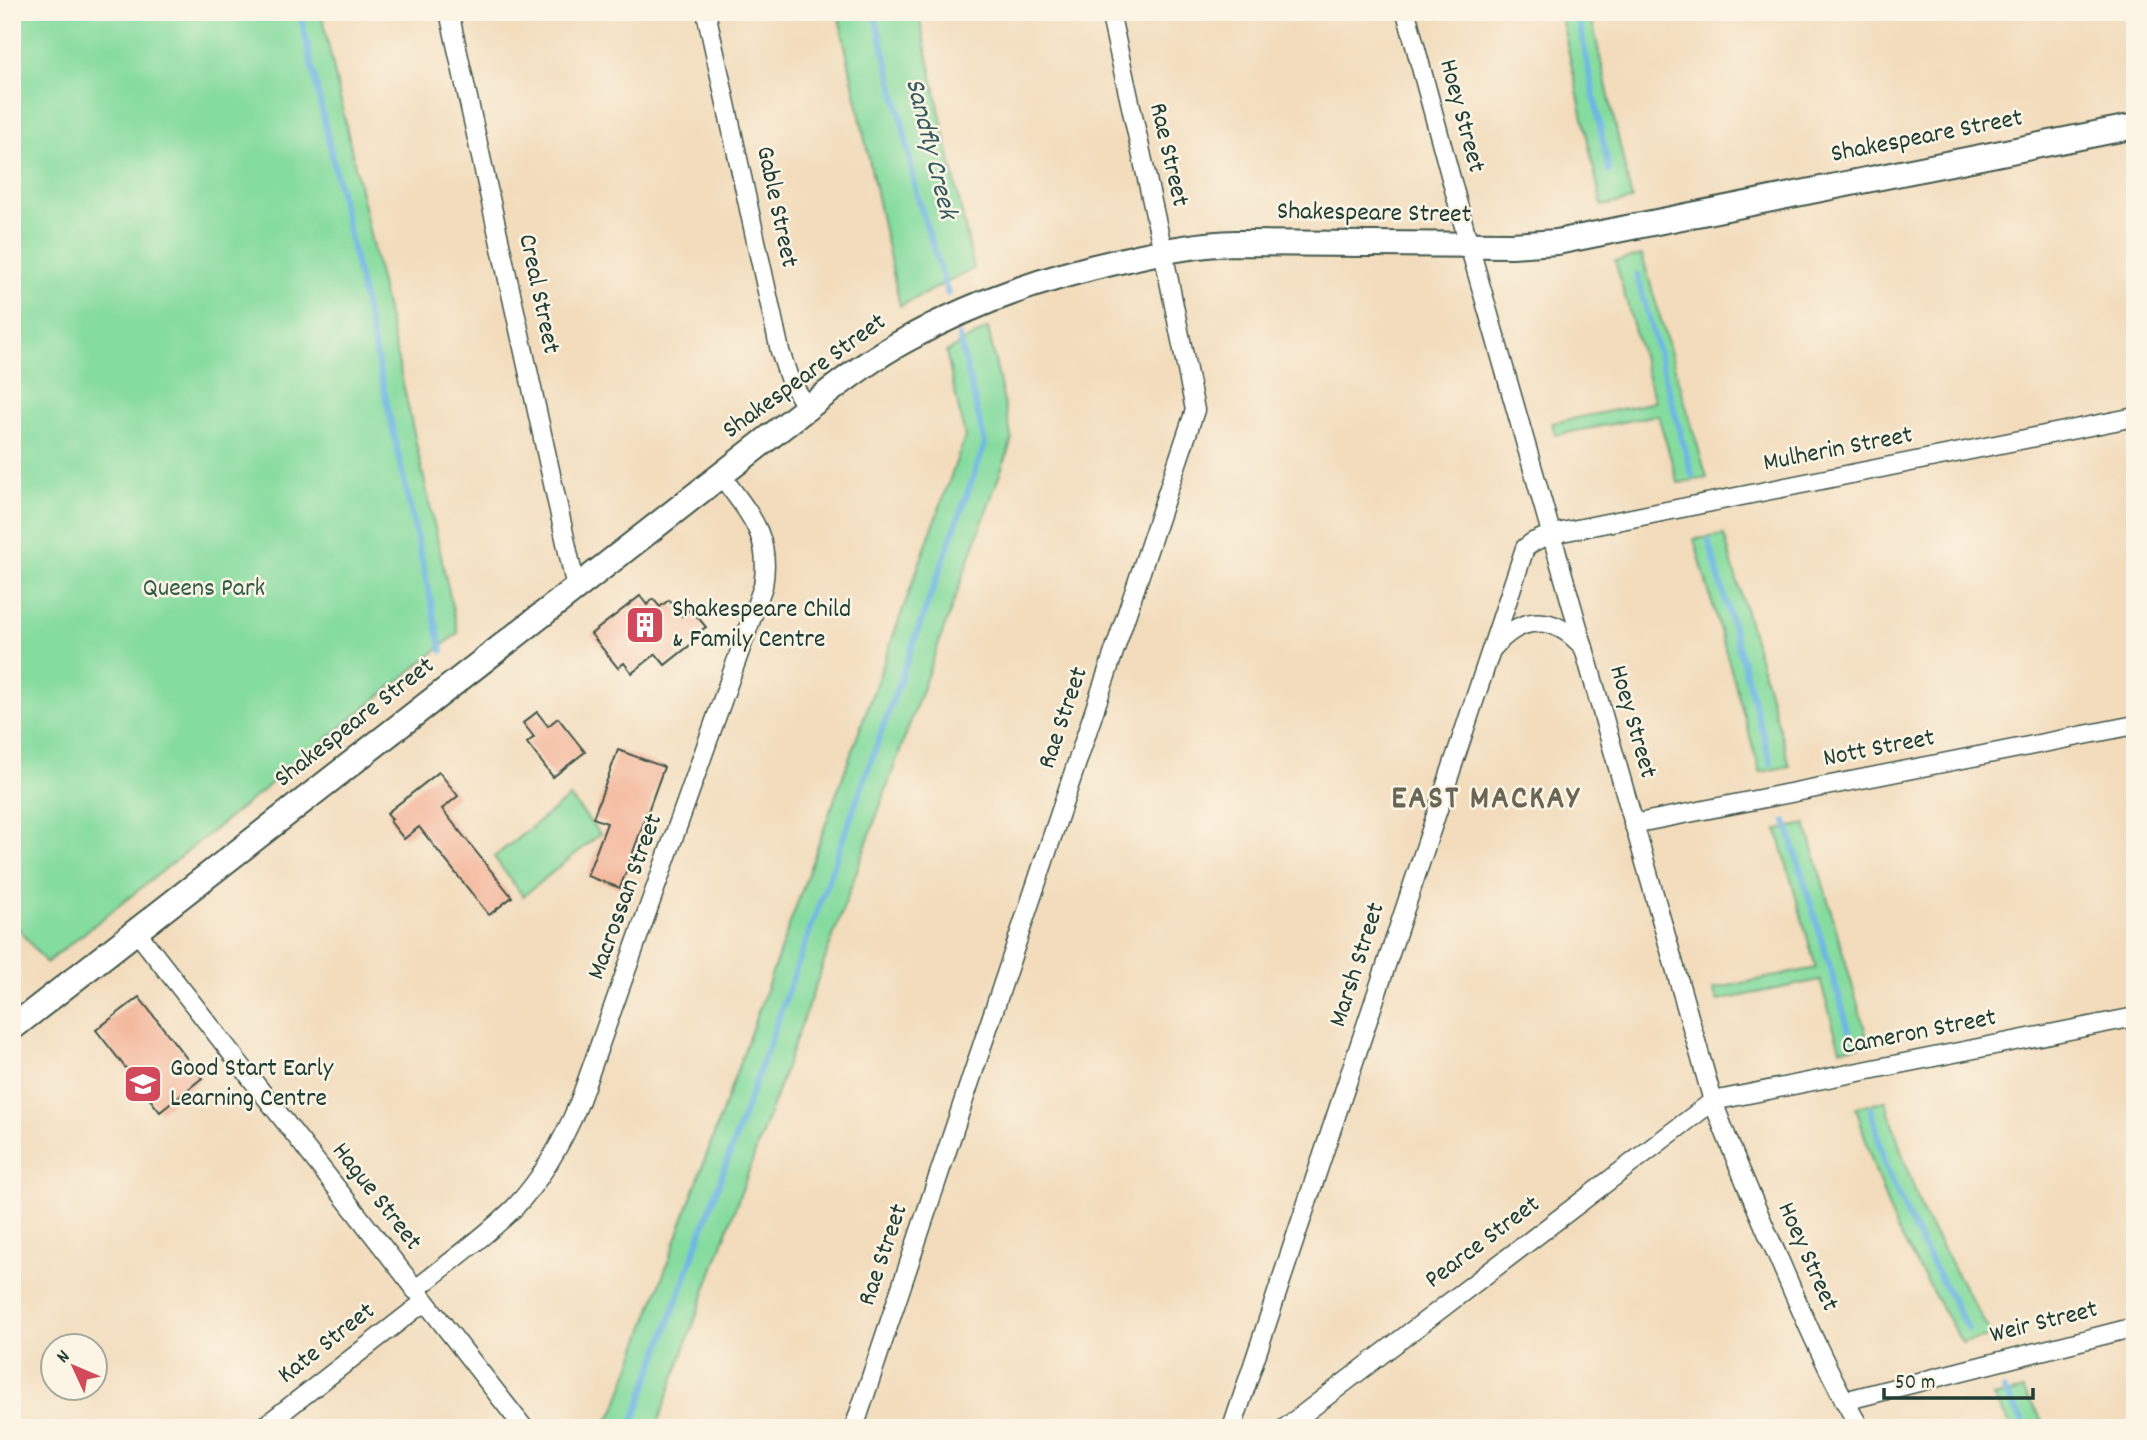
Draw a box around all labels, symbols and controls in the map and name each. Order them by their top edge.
street label: Hoey Street [1428,55,1494,177]
water label: Sandfly Creek [892,74,966,226]
street label: Rae Street [1138,99,1198,211]
street label: Shakespeare Street [1828,100,2026,174]
street label: Gable Street [745,143,807,272]
street label: Shakespeare Street [1276,194,1472,234]
street label: Creal Street [507,231,569,358]
street label: Shakespeare Street [715,305,895,449]
street label: Mulherin Street [1760,417,1916,483]
park label: Queens Park [143,571,265,608]
place label: Shakespeare Child & Family Centre [672,592,851,659]
building icon: Shakespeare Child & Family Centre [624,604,666,646]
street label: Shakespeare Street [267,648,443,797]
street label: Hoey Street [1598,661,1666,783]
street label: Rae Street [1029,662,1099,774]
street label: Nott Street [1820,720,1938,778]
district label: EAST MACKAY [1391,777,1581,824]
street label: Macrossan Street [579,808,673,985]
street label: Marsh Street [1320,898,1396,1032]
street label: Cameron Street [1839,1000,2000,1066]
place label: Good Start Early Learning Centre [170,1051,334,1118]
school or university icon: Good Start Early Learning Centre [122,1063,164,1105]
street label: Hague Street [322,1135,430,1259]
street label: Pearce Street [1418,1187,1549,1299]
street label: Hoey Street [1767,1196,1848,1318]
street label: Rae Street [849,1199,919,1311]
street label: Weir Street [1986,1292,2102,1354]
street label: Kate Street [271,1294,384,1394]
north arrow [38,1332,108,1402]
text: N [51,1345,77,1370]
scale bar [1884,1356,2033,1400]
text: 50 m [1895,1369,1935,1399]

